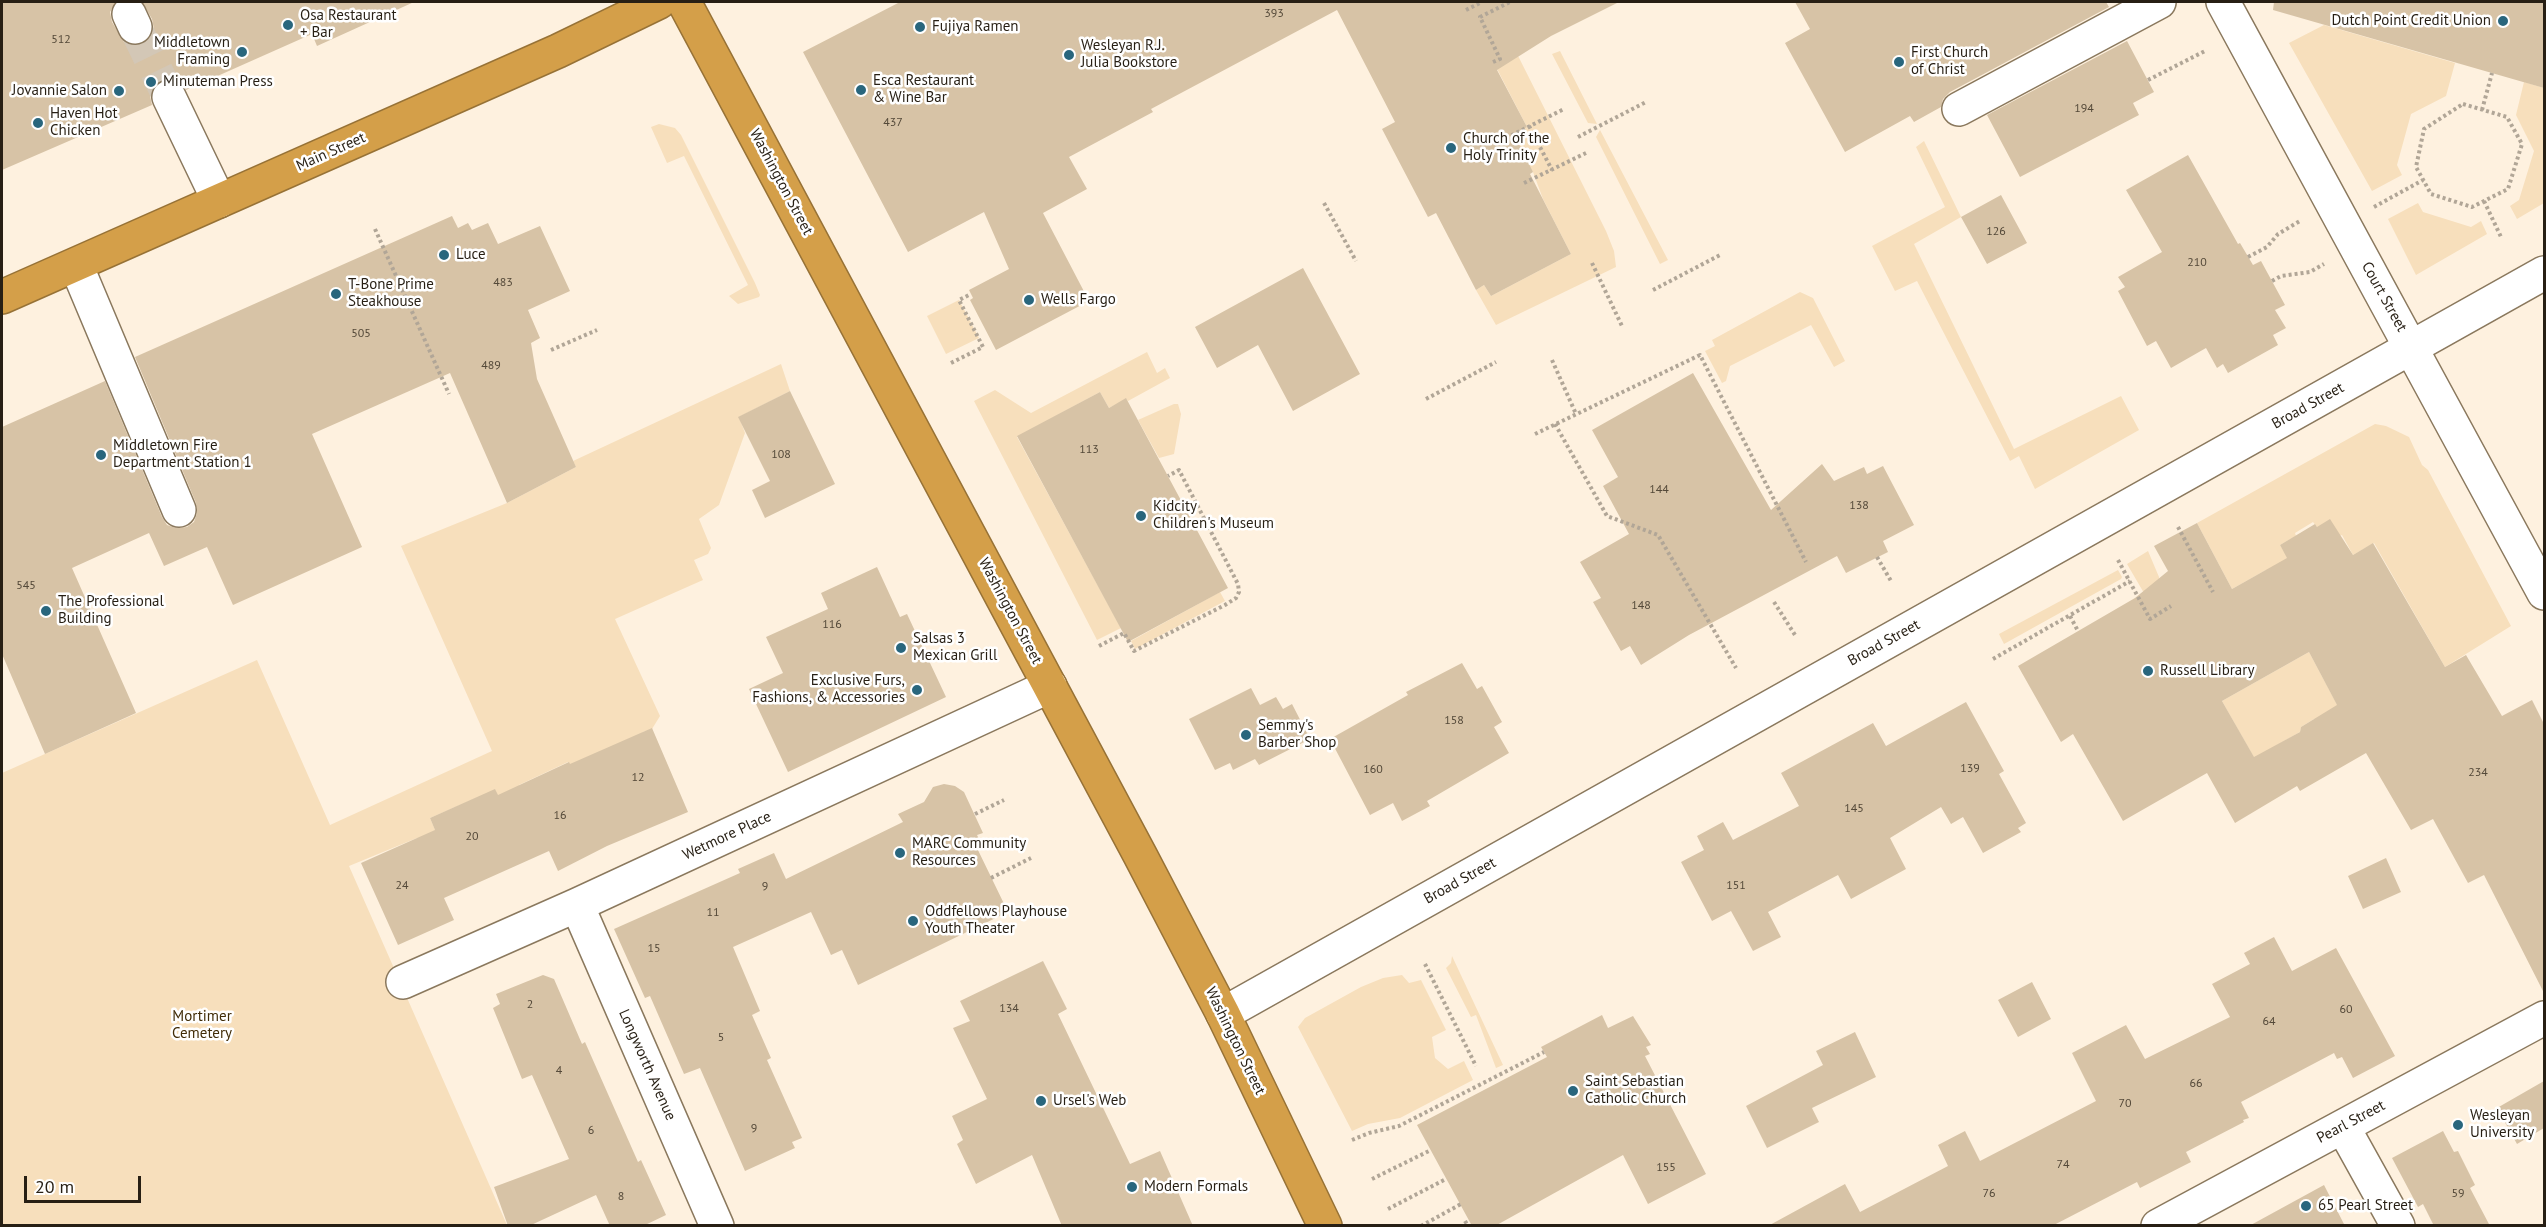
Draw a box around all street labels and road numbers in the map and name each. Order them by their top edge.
street label: Washington Street [745,126,817,238]
street label: Main Street [294,129,368,175]
street label: Court Street [2357,259,2411,335]
street label: Broad Street [2269,379,2347,433]
street label: Washington Street [974,555,1046,667]
street label: Broad Street [1845,616,1923,670]
street label: Wetmore Place [680,808,774,864]
street label: Broad Street [1421,854,1499,908]
street label: Washington Street [1201,984,1269,1098]
street label: Longworth Avenue [614,1007,680,1123]
street label: Pearl Street [2314,1097,2388,1147]

